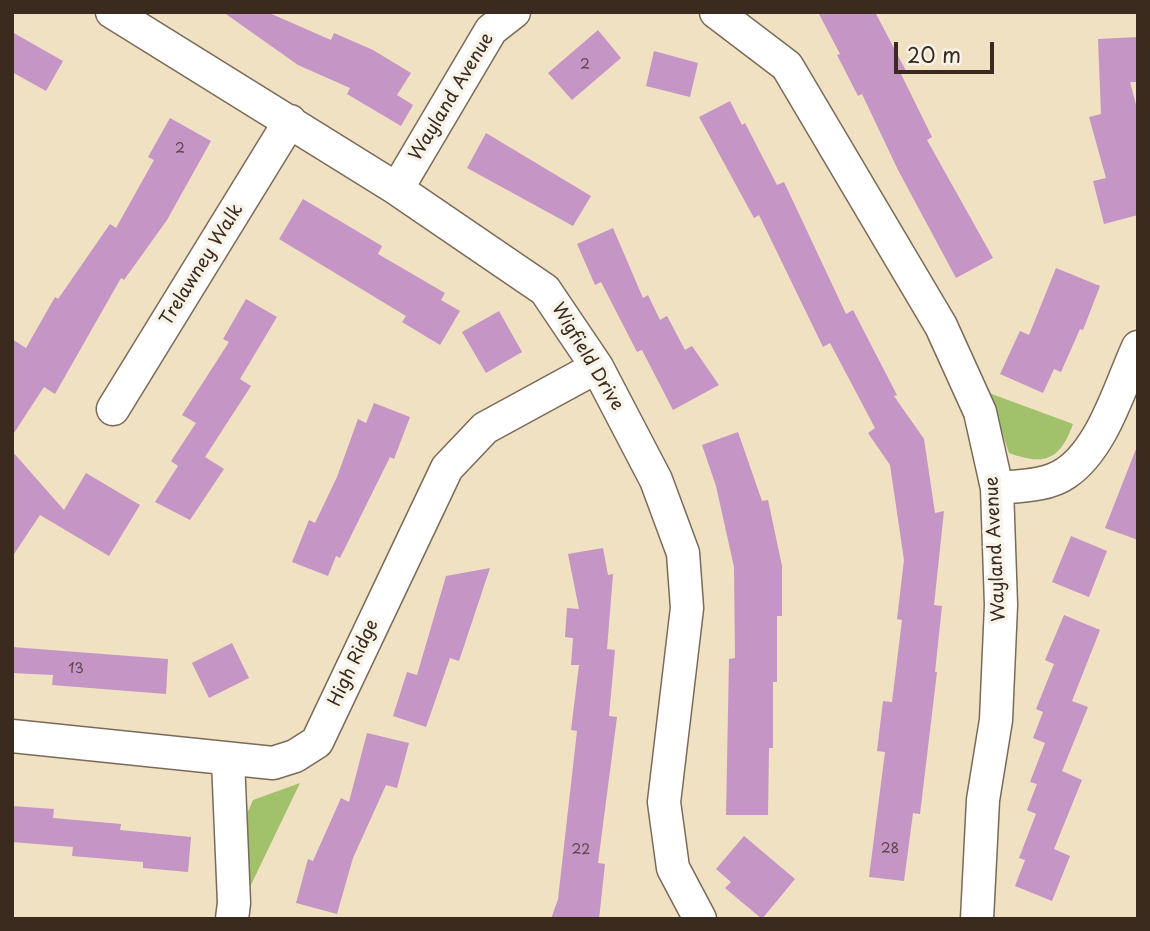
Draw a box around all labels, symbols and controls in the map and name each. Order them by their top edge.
scale bar [898,28,998,72]
street label: Wayland Avenue [405,29,499,165]
text: 20 m [907,38,961,70]
house number: 2 [580,57,590,73]
house number: 2 [175,141,185,157]
street label: Trelawney Walk [156,200,248,330]
street label: Wigfield Drive [546,299,628,415]
street label: Wayland Avenue [981,476,1011,622]
street label: High Ridge [324,616,384,710]
house number: 13 [68,661,84,677]
house number: 28 [881,841,899,857]
house number: 22 [572,842,590,858]

